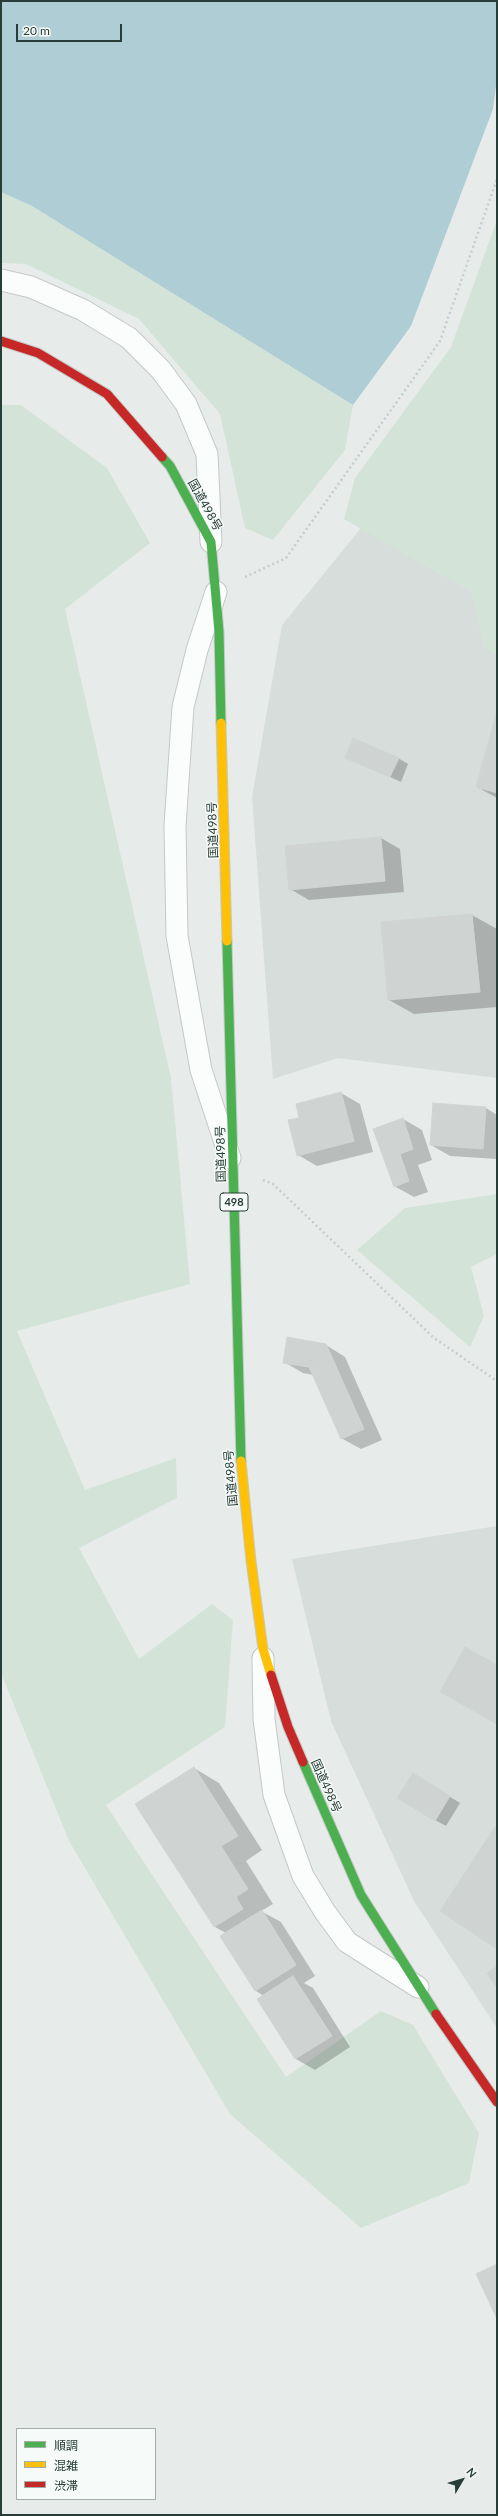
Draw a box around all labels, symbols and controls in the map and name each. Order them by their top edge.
scale bar [18,16,124,42]
text: 20 m [23,23,50,38]
street label: 国道498号 [185,477,225,533]
street label: 国道498号 [205,801,221,859]
street label: 国道498号 [213,1125,229,1183]
road number: 498 [220,1193,248,1211]
street label: 国道498号 [221,1449,241,1507]
street label: 国道498号 [308,1757,344,1815]
legend [16,2428,156,2500]
text: 順調 [54,2438,78,2453]
text: 混雑 [54,2458,78,2473]
north arrow [442,2460,482,2500]
text: N [464,2465,480,2480]
text: 渋滞 [54,2478,78,2493]

